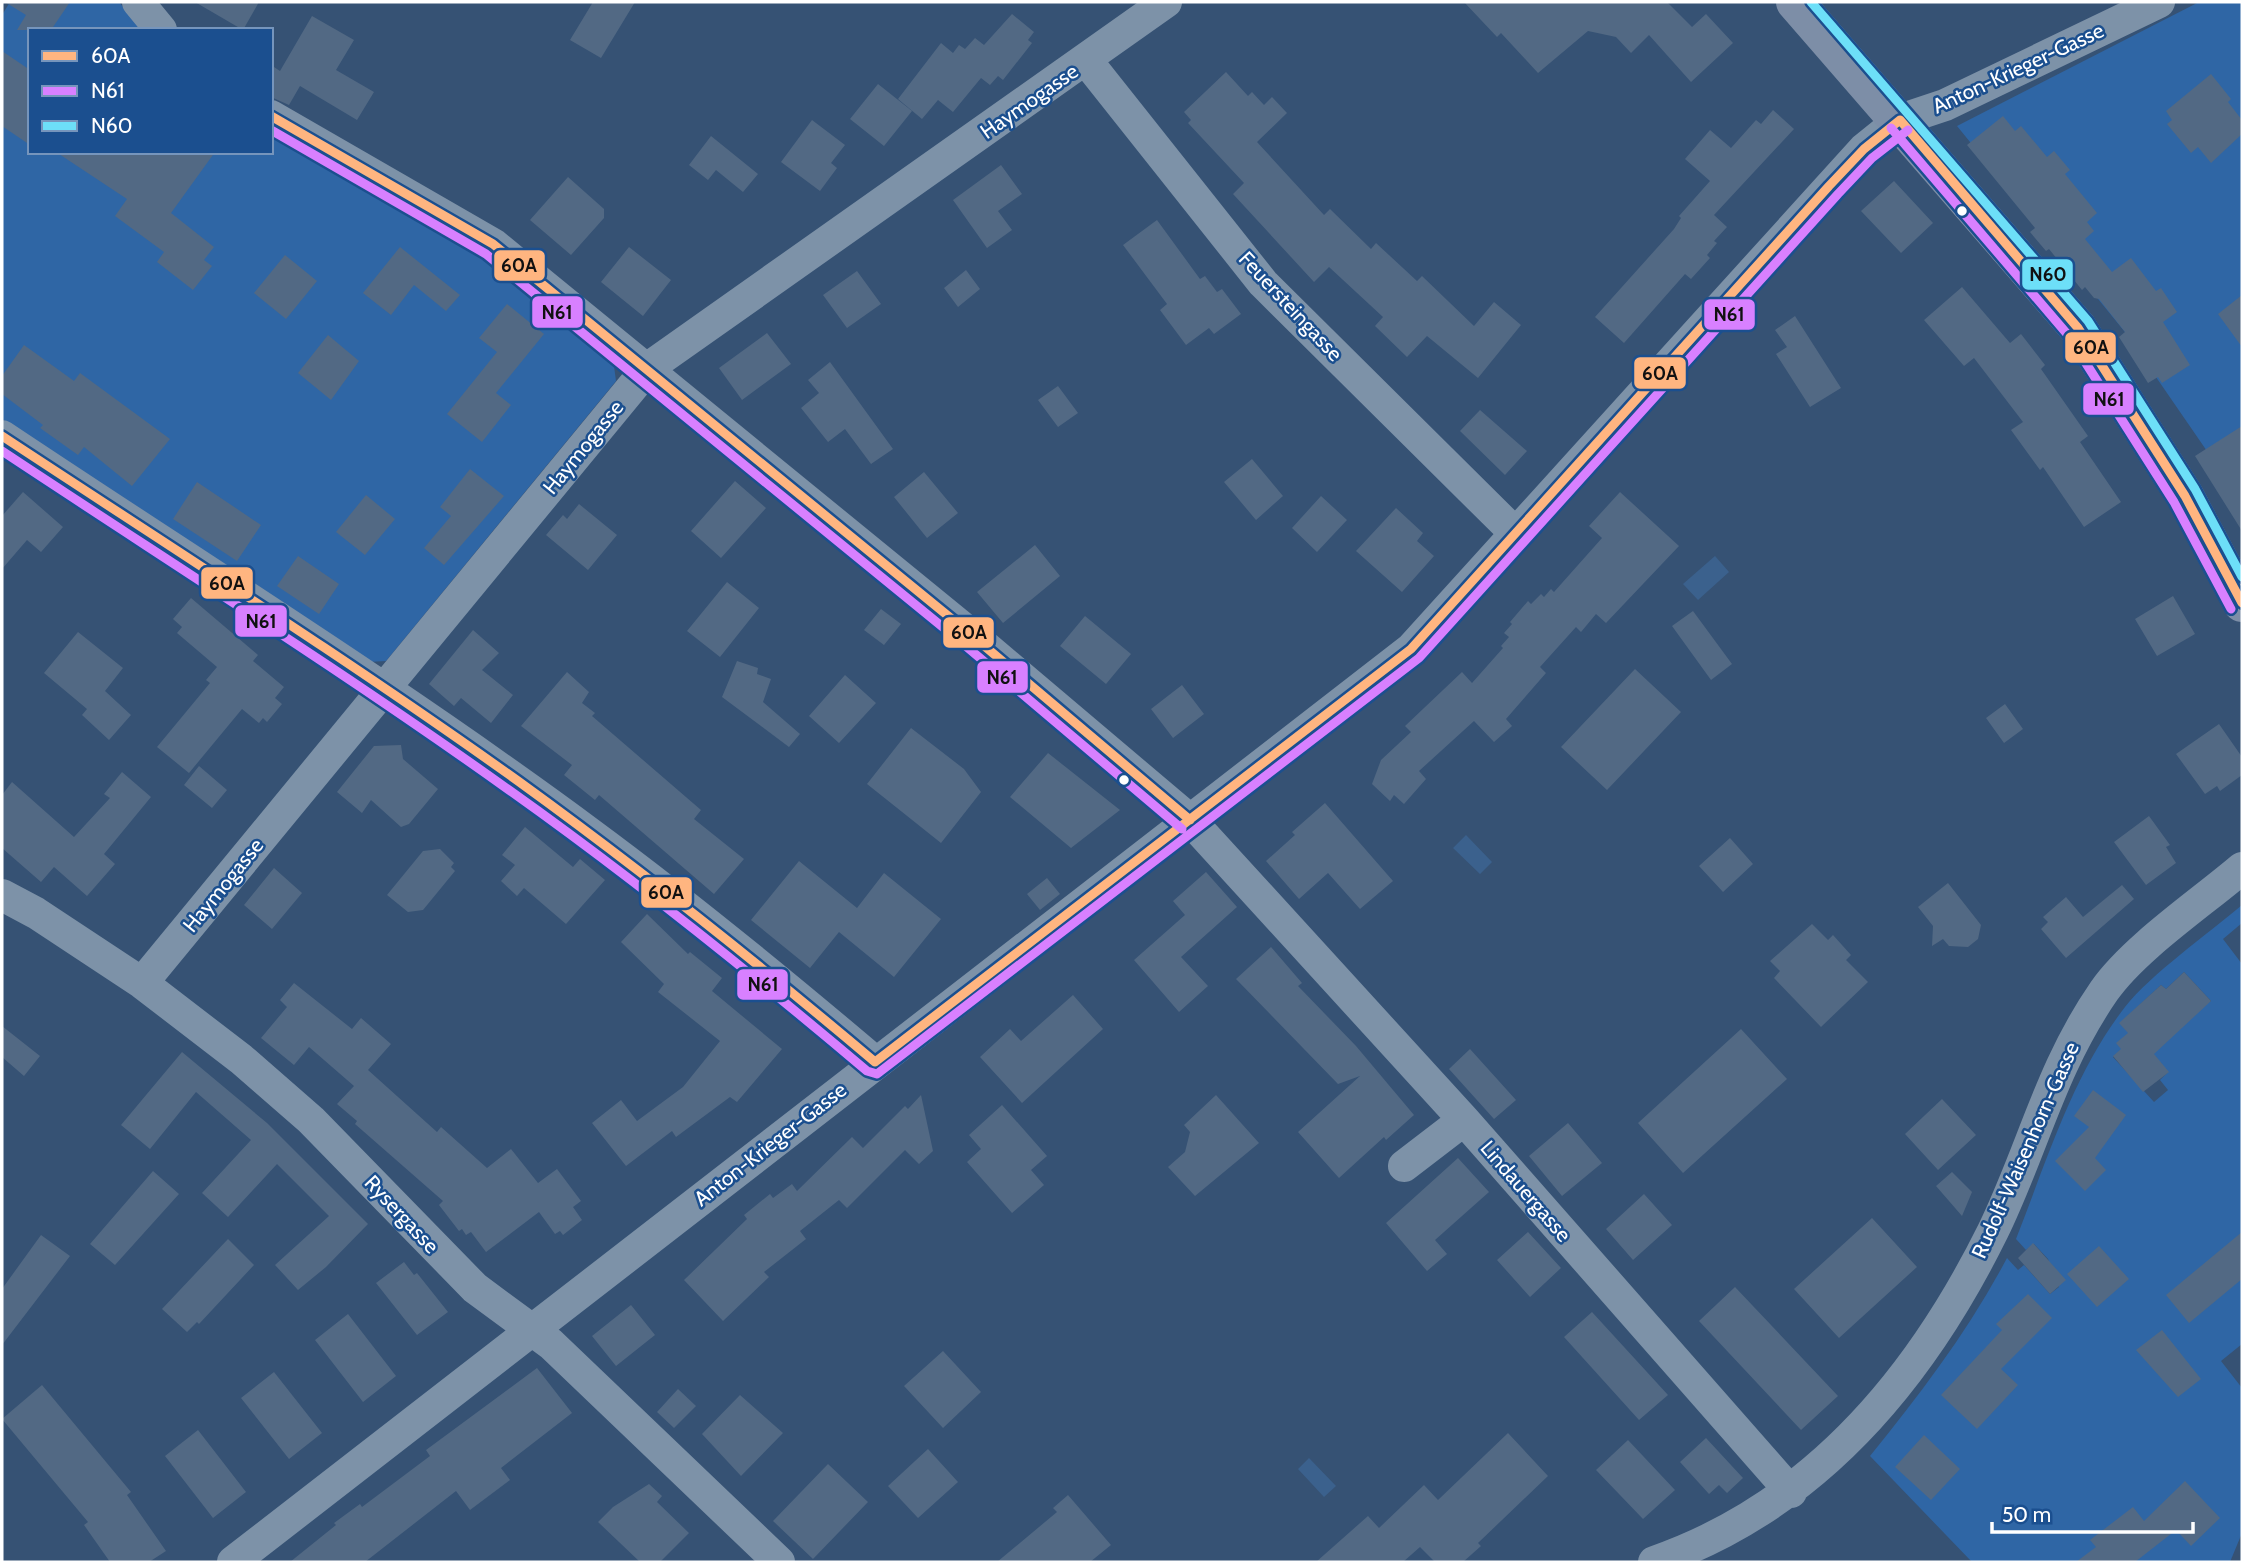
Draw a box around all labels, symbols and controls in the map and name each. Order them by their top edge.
street label: Anton-Krieger-Gasse [1928,17,2108,119]
legend [28,28,273,154]
text: 60A [91,43,130,68]
street label: Haymogasse [975,58,1083,144]
text: N61 [91,78,124,103]
text: N60 [91,113,132,138]
unlabelled marker [1955,204,1969,218]
street label: Feuersteingasse [1234,246,1348,366]
line badge: 60A [493,249,546,282]
text: 60A [501,254,537,277]
line badge: N60 [2021,258,2074,291]
text: N60 [2029,263,2067,286]
line badge: N61 [531,295,584,329]
line badge: N61 [1703,298,1756,331]
text: N61 [541,301,573,324]
text: N61 [1713,303,1745,326]
line badge: 60A [2064,331,2117,364]
text: 60A [2073,336,2109,359]
line badge: 60A [1633,356,1687,390]
text: 60A [1642,362,1678,385]
line badge: N61 [2082,382,2135,416]
text: N61 [2093,388,2125,411]
street label: Haymogasse [538,395,629,499]
line badge: 60A [200,566,254,600]
text: 60A [209,572,245,595]
line badge: N61 [234,604,288,638]
text: N61 [245,610,277,633]
line badge: 60A [942,616,995,649]
text: 60A [951,621,987,644]
line badge: N61 [976,660,1029,694]
text: N61 [986,666,1018,689]
unlabelled marker [1117,773,1131,787]
street label: Haymogasse [178,833,269,937]
line badge: 60A [640,876,693,909]
text: 60A [648,881,684,904]
line badge: N61 [736,968,789,1001]
text: N61 [747,973,779,996]
street label: Rudolf-Waisenhorn-Gasse [1966,1038,2084,1262]
street label: Anton-Krieger-Gasse [689,1077,851,1211]
street label: Lindauergasse [1475,1135,1577,1247]
street label: Rysergasse [360,1170,445,1258]
scale bar [1992,1490,2193,1534]
text: 50 m [2002,1502,2051,1527]

